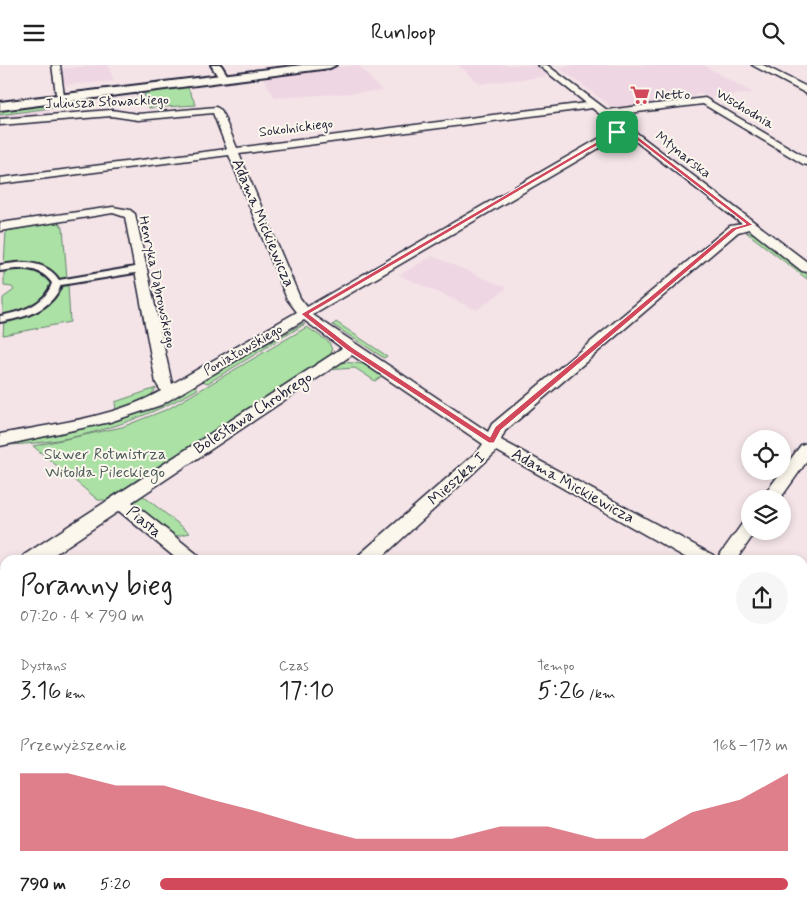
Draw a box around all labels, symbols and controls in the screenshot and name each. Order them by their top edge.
icon: menu [20,19,48,47]
text: Runloop [371,19,436,47]
icon: search [759,19,787,47]
supermarket icon: Netto [629,84,651,106]
street label: Wschodnia [713,85,778,134]
place label: Netto [655,86,690,104]
street label: Juliusza Słowackiego [45,91,170,113]
pin [596,111,638,153]
street label: Sokolnickiego [258,115,334,141]
icon: arrive [603,118,631,146]
street label: Młynarska [651,128,715,183]
street label: Adama Mickiewicza [226,156,300,291]
street label: Henryka Dąbrowskiego [134,214,180,350]
street label: Poniatowskiego [200,320,286,380]
street label: Bolesława Chrobrego [190,367,317,460]
map controls [741,430,791,540]
button: locate [741,430,791,480]
street label: Adama Mickiewicza [508,443,638,529]
park label: Skwer Rotmistrza Witolda Pileckiego [44,444,166,484]
street label: Mieszka I [424,448,490,510]
button: layers [741,490,791,540]
street label: Piasta [122,501,166,543]
text: Poranny bieg [20,568,173,605]
button: share [736,572,788,624]
text: 07:20 · 4 × 790 m [20,606,144,627]
text: Dystans [20,657,67,675]
text: Czas [279,657,309,675]
text: Tempo [537,657,574,675]
text: 3.16 [20,675,62,708]
text: 17:10 [279,675,335,708]
text: 5:26 [537,675,585,708]
text: km [62,685,86,703]
text: /km [585,685,615,703]
text: Przewyższenie [20,735,127,756]
text: 168–173 m [712,735,788,756]
text: 790 m [20,874,66,895]
text: 5:20 [100,874,131,895]

